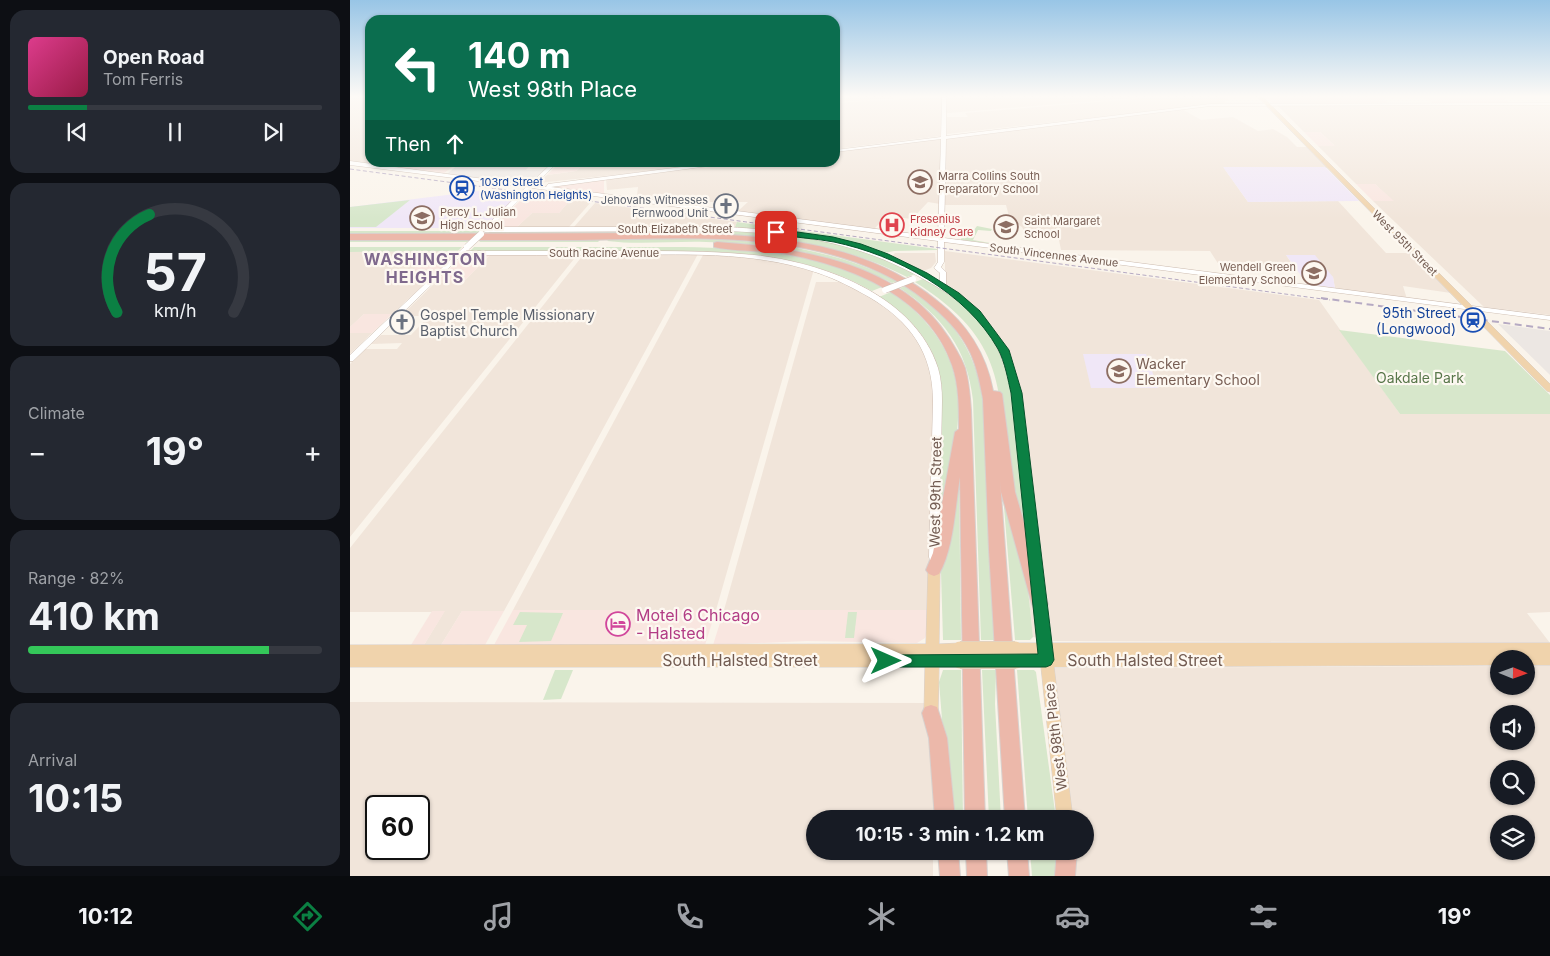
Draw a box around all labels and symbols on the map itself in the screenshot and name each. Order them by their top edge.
school or university icon: Marra Collins South Preparatory School [907,169,933,195]
place label: Marra Collins South Preparatory School [938,169,1040,196]
station icon: 103rd Street (Washington Heights) [449,175,475,201]
place label: 103rd Street (Washington Heights) [480,175,592,202]
place label: Jehovahs Witnesses Fernwood Unit [601,193,708,220]
church icon: Jehovahs Witnesses Fernwood Unit [713,193,739,219]
school or university icon: Percy L. Julian High School [409,205,435,231]
place label: Percy L. Julian High School [440,205,516,232]
street label: West 95th Street [1369,207,1441,279]
pin [755,211,797,253]
hospital icon: Fresenius Kidney Care [879,212,905,238]
place label: Fresenius Kidney Care [910,212,974,239]
school or university icon: Saint Margaret School [993,214,1019,240]
place label: Saint Margaret School [1024,214,1100,241]
street label: South Elizabeth Street [618,222,733,236]
street label: South Vincennes Avenue [989,240,1119,270]
street label: South Racine Avenue [549,246,659,260]
district label: WASHINGTON HEIGHTS [364,249,486,287]
place label: Wendell Green Elementary School [1199,260,1296,287]
school or university icon: Wendell Green Elementary School [1301,260,1327,286]
place label: 95th Street (Longwood) [1376,304,1456,337]
place label: Gospel Temple Missionary Baptist Church [420,306,595,339]
station icon: 95th Street (Longwood) [1460,307,1486,333]
church icon: Gospel Temple Missionary Baptist Church [389,309,415,335]
place label: Wacker Elementary School [1136,355,1260,388]
school or university icon: Wacker Elementary School [1106,358,1132,384]
park label: Oakdale Park [1376,369,1464,386]
street label: West 99th Street [926,436,944,548]
place label: Motel 6 Chicago - Halsted [636,605,760,643]
hotel icon: Motel 6 Chicago - Halsted [605,611,631,637]
position arrow [859,634,911,686]
street label: South Halsted Street [662,650,818,670]
street label: South Halsted Street [1067,650,1223,670]
north arrow [1490,650,1535,695]
street label: West 98th Place [1040,683,1070,791]
speed limit sign: 60 [365,795,430,860]

